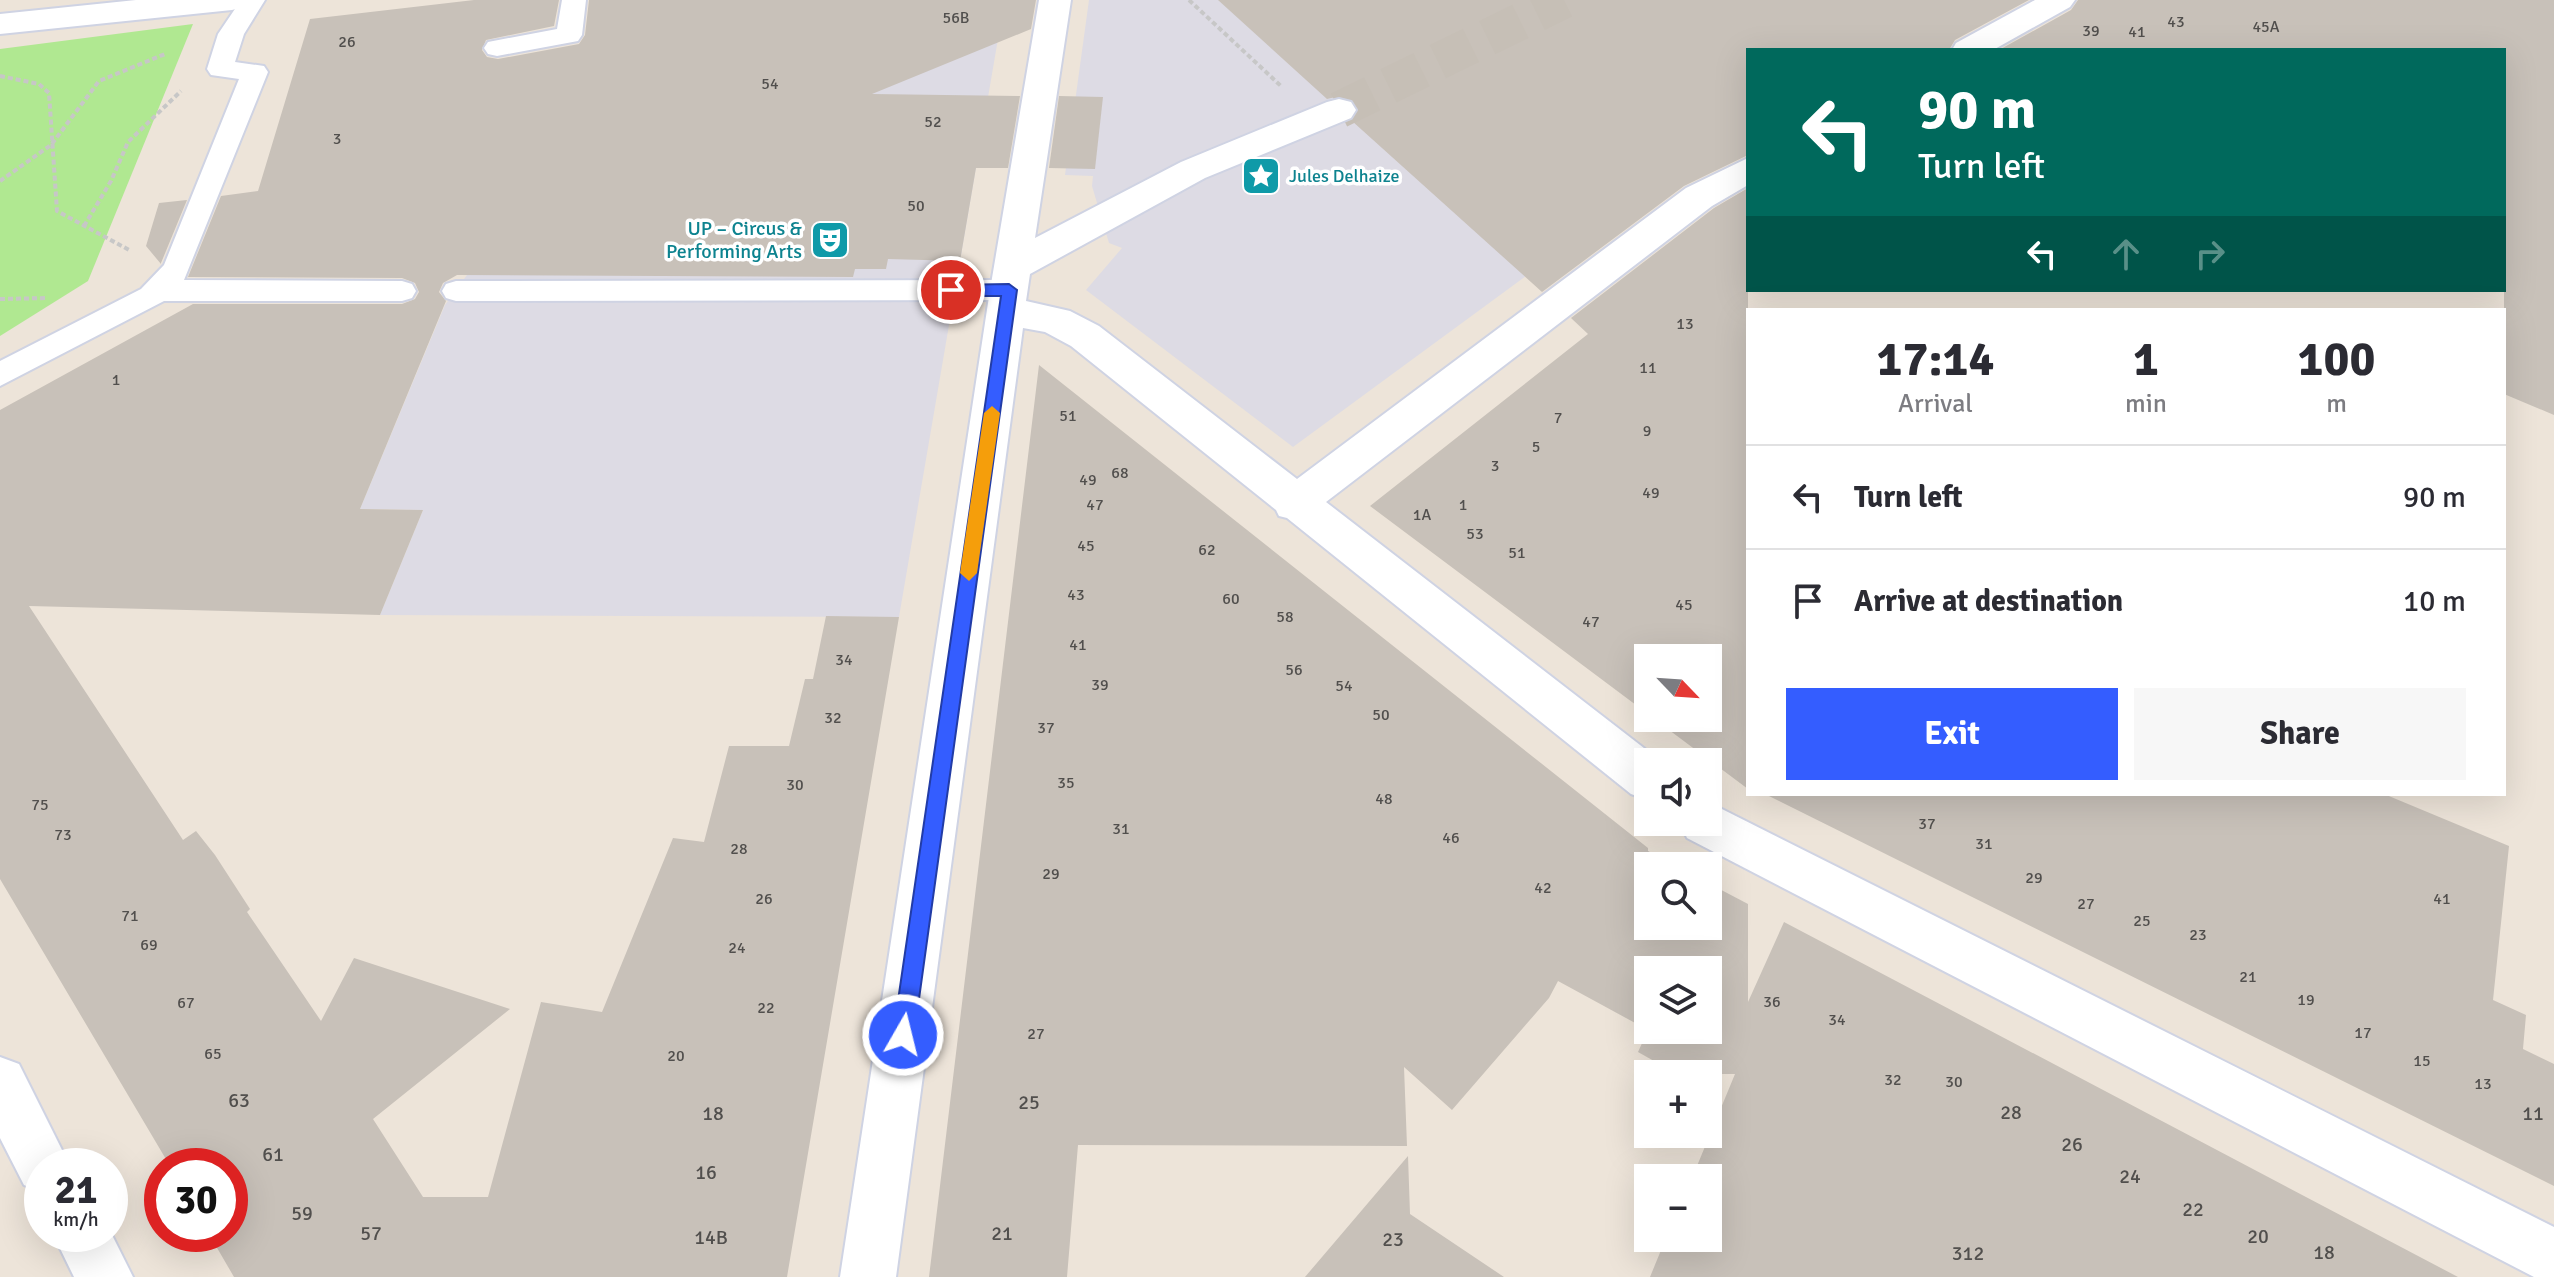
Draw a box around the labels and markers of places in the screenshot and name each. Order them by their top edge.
place icon: Jules Delhaize [1240,155,1282,197]
place label: Jules Delhaize [1289,165,1399,187]
place label: UP – Circus & Performing Arts [666,216,803,264]
theatre icon: UP – Circus & Performing Arts [809,219,851,261]
pin [917,256,985,324]

